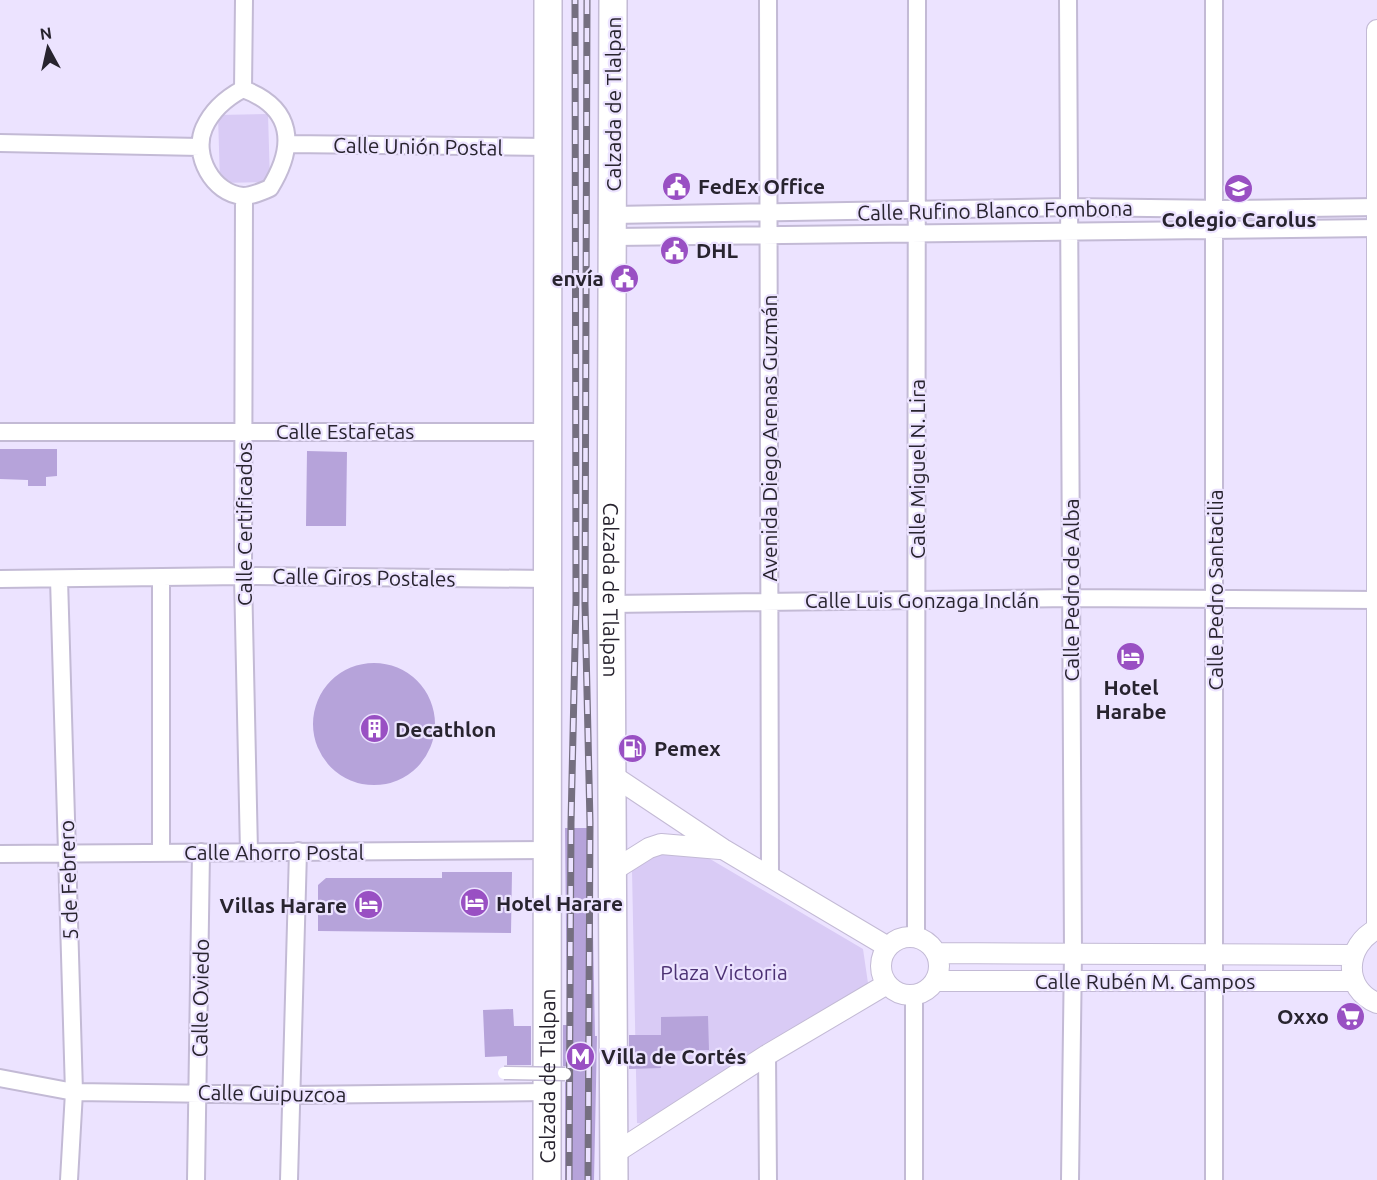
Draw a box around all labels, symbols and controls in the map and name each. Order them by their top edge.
street label: Calzada de Tlalpan [601,17,625,191]
north arrow [18,18,78,78]
text: N [39,23,53,43]
street label: Calle Unión Postal [333,133,503,159]
public building icon: FedEx Office [661,170,693,202]
school or university icon: Colegio Carolus [1223,172,1255,204]
place label: FedEx Office [698,174,825,198]
street label: Calle Rufino Blanco Fombona [857,196,1133,224]
place label: Colegio Carolus [1162,207,1316,231]
public building icon: DHL [659,234,691,266]
place label: DHL [696,238,739,262]
public building icon: envía [609,262,641,294]
place label: envía [551,266,604,290]
street label: Avenida Diego Arenas Guzmán [757,294,781,582]
street label: Calle Miguel N. Lira [905,379,929,559]
street label: Calle Estafetas [276,419,414,443]
street label: Calle Certificados [232,442,256,606]
street label: Calle Pedro Santacilia [1203,489,1227,691]
street label: Calle Pedro de Alba [1059,498,1083,682]
street label: Calzada de Tlalpan [599,502,623,678]
street label: Calle Giros Postales [272,563,456,591]
street label: Calle Luis Gonzaga Inclán [805,588,1039,612]
hotel icon: Hotel Harabe [1115,640,1147,672]
place label: Hotel Harabe [1095,675,1167,723]
building icon: Decathlon [358,713,390,745]
place label: Decathlon [395,717,496,741]
fuel station icon: Pemex [617,732,649,764]
place label: Pemex [654,736,721,760]
street label: 5 de Febrero [54,820,82,940]
street label: Calle Ahorro Postal [184,840,364,864]
hotel icon: Hotel Harare [459,887,491,919]
hotel icon: Villas Harare [352,889,384,921]
place label: Hotel Harare [496,891,623,915]
place label: Villas Harare [219,893,347,917]
street label: Calle Oviedo [187,938,213,1058]
park label: Plaza Victoria [660,960,788,984]
street label: Calle Rubén M. Campos [1035,969,1255,993]
street label: Calzada de Tlalpan [535,989,559,1163]
supermarket icon: Oxxo [1334,1000,1366,1032]
place label: Oxxo [1277,1004,1329,1028]
metro station icon: Villa de Cortés [564,1040,596,1072]
place label: Villa de Cortés [601,1044,747,1068]
street label: Calle Guipuzcoa [197,1080,347,1106]

